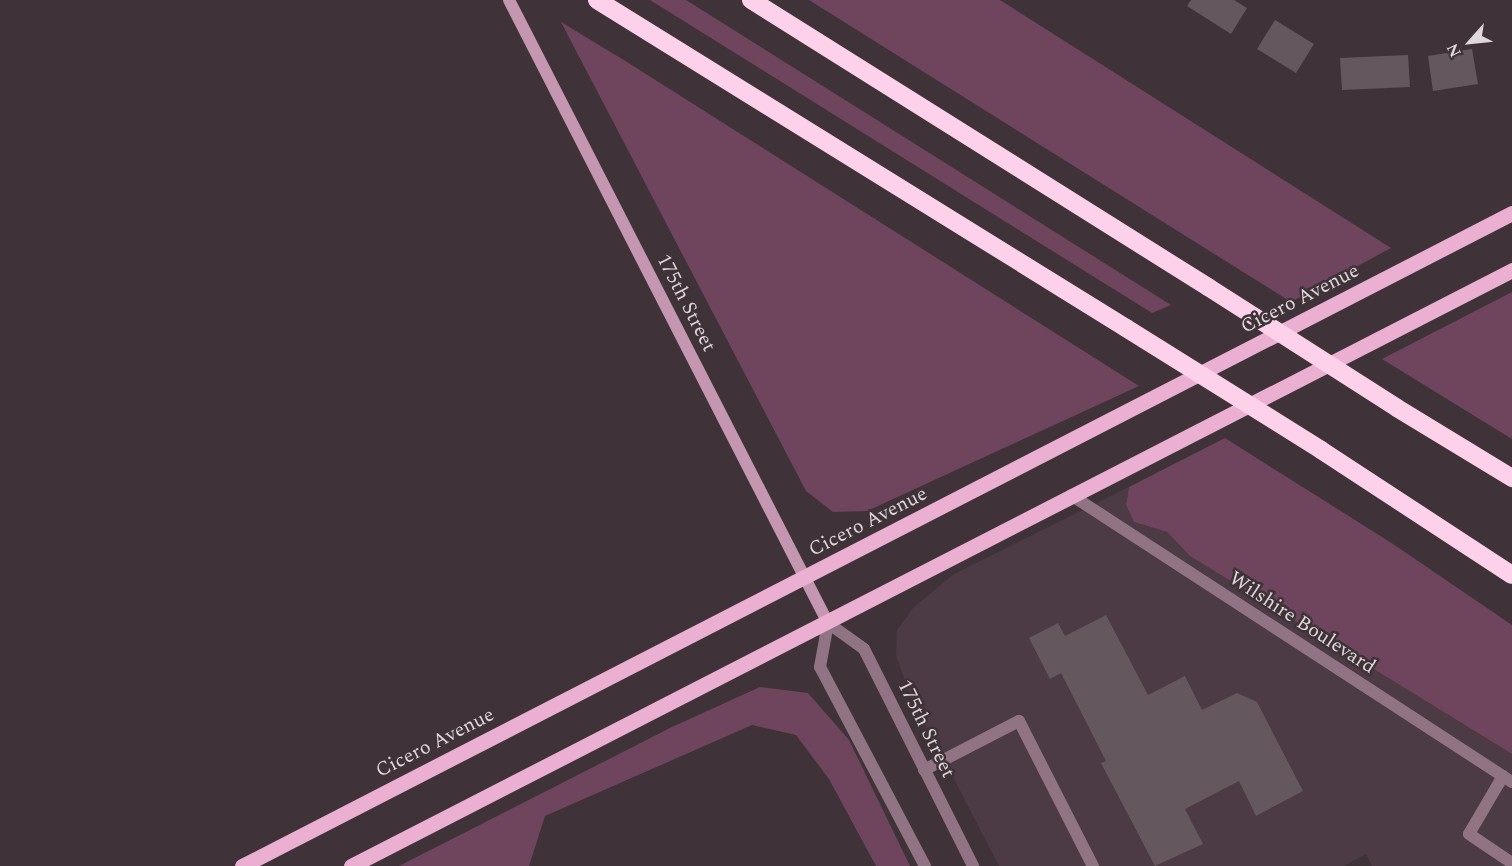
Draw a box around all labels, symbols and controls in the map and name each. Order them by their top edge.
north arrow [1440,12,1500,72]
text: N [1440,39,1468,61]
street label: 175th Street [651,250,721,356]
street label: Cicero Avenue [1237,259,1363,339]
street label: Cicero Avenue [805,482,931,562]
street label: Wilshire Boulevard [1224,567,1380,679]
street label: 175th Street [892,676,960,782]
street label: Cicero Avenue [372,703,498,783]

